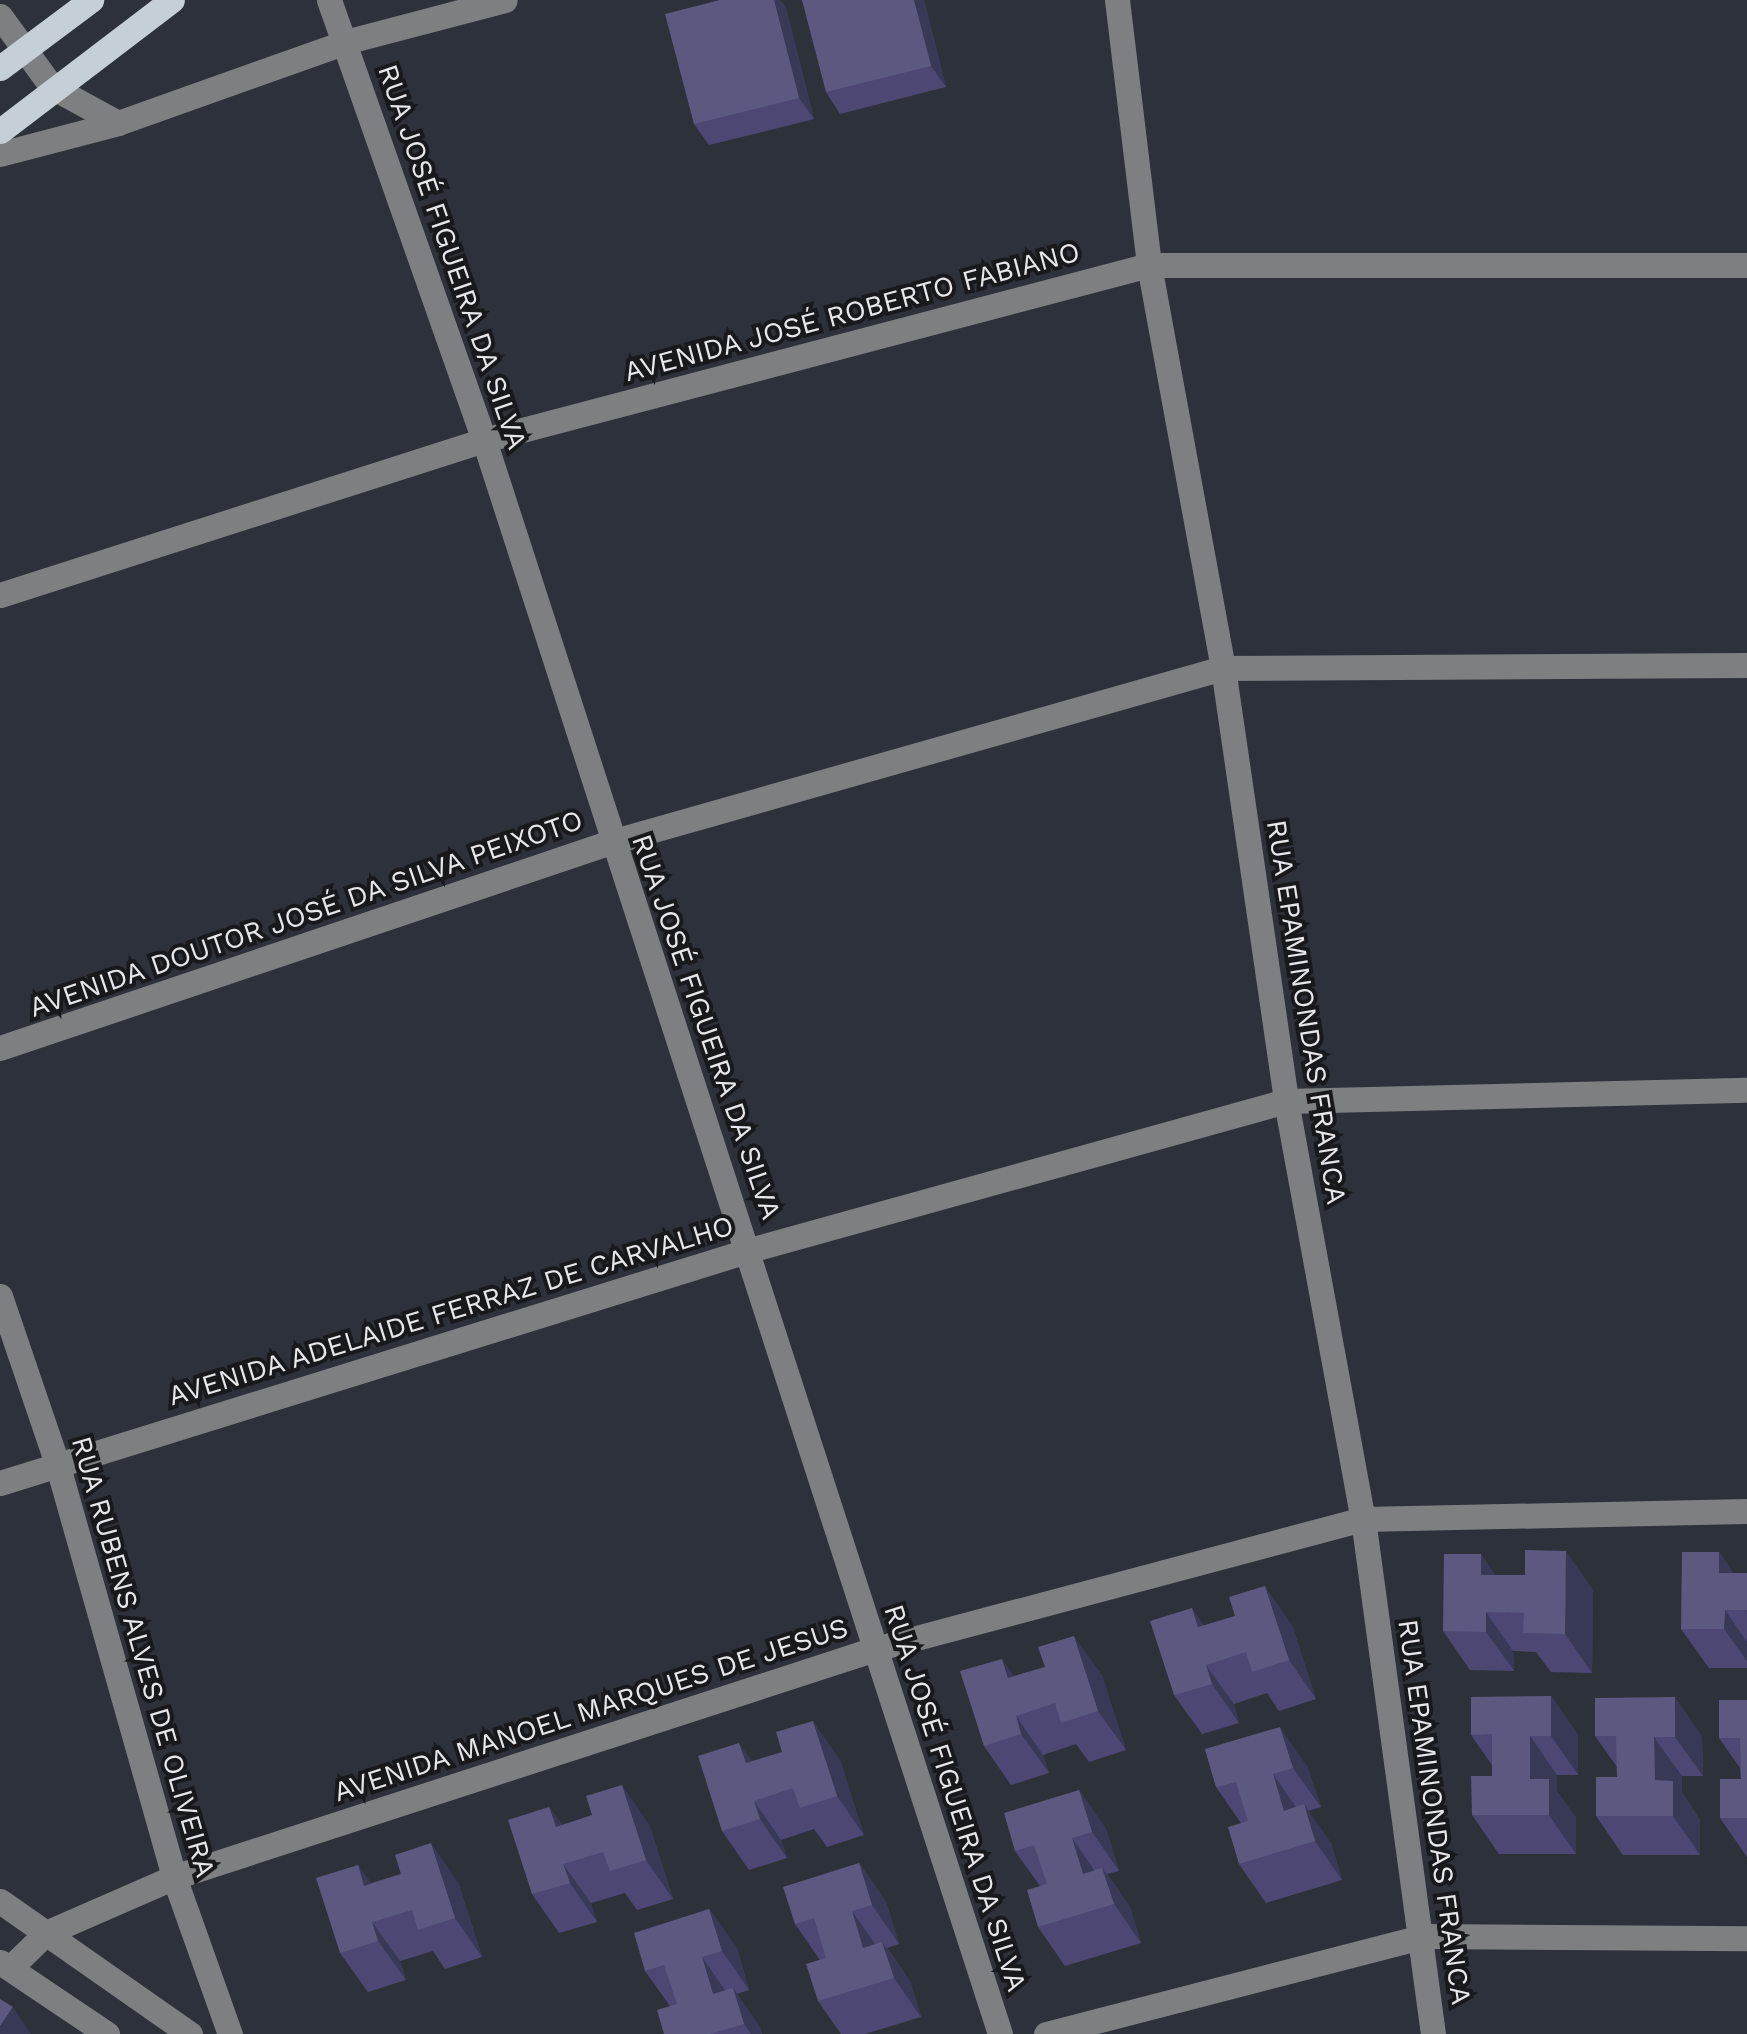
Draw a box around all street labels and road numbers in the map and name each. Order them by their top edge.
street label: RUA JOSÉ FIGUEIRA DA SILVA [370,58,534,456]
street label: AVENIDA JOSÉ ROBERTO FABIANO [620,235,1084,389]
street label: AVENIDA DOUTOR JOSÉ DA SILVA PEIXOTO [23,803,589,1025]
street label: RUA EPAMINONDAS FRANCA [1259,817,1353,1207]
street label: RUA JOSÉ FIGUEIRA DA SILVA [624,828,788,1226]
street label: AVENIDA ADELAIDE FERRAZ DE CARVALHO [163,1208,739,1414]
street label: RUA RUBENS ALVES DE OLIVEIRA [64,1432,222,1882]
street label: RUA JOSÉ FIGUEIRA DA SILVA [876,1598,1034,1998]
street label: AVENIDA MANOEL MARQUES DE JESUS [328,1610,854,1810]
street label: RUA EPAMINONDAS FRANCA [1390,1617,1478,2007]

